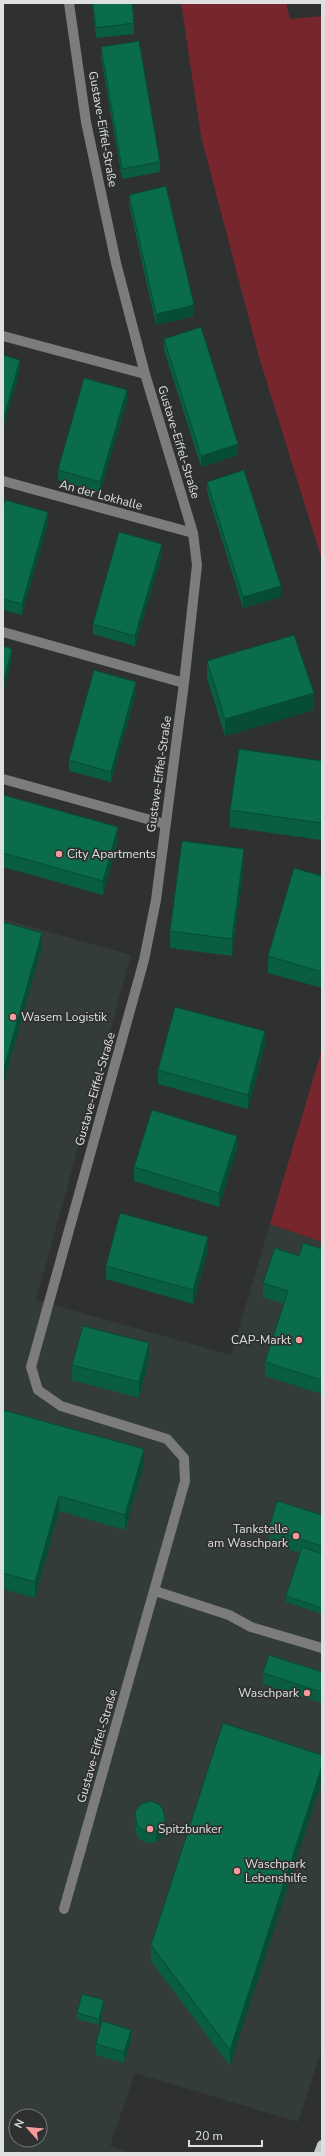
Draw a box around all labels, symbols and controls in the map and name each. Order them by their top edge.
street label: Gustave-Eiffel-Straße [85,70,121,188]
street label: Gustave-Eiffel-Straße [154,384,204,500]
street label: An der Lokhalle [58,476,144,514]
street label: Gustave-Eiffel-Straße [143,715,175,833]
place label: City Apartments [67,846,156,862]
marker: City Apartments [54,849,64,859]
place label: Wasem Logistik [21,1009,108,1025]
marker: Wasem Logistik [8,1012,18,1022]
street label: Gustave-Eiffel-Straße [71,1030,119,1148]
place label: CAP-Markt [231,1332,292,1348]
marker: CAP-Markt [294,1335,304,1345]
place label: Tankstelle am Waschpark [208,1521,289,1551]
marker: Tankstelle am Waschpark [291,1531,301,1541]
place label: Waschpark [238,1685,300,1701]
street label: Gustave-Eiffel-Straße [73,1687,121,1805]
marker: Waschpark [302,1688,312,1698]
place label: Spitzbunker [158,1821,223,1837]
marker: Spitzbunker [145,1824,155,1834]
place label: Waschpark Lebenshilfe [245,1856,307,1886]
marker: Waschpark Lebenshilfe [232,1866,242,1876]
north arrow [8,2108,48,2148]
text: N [11,2117,28,2131]
scale bar [189,2122,262,2148]
text: 20 m [195,2128,223,2144]

